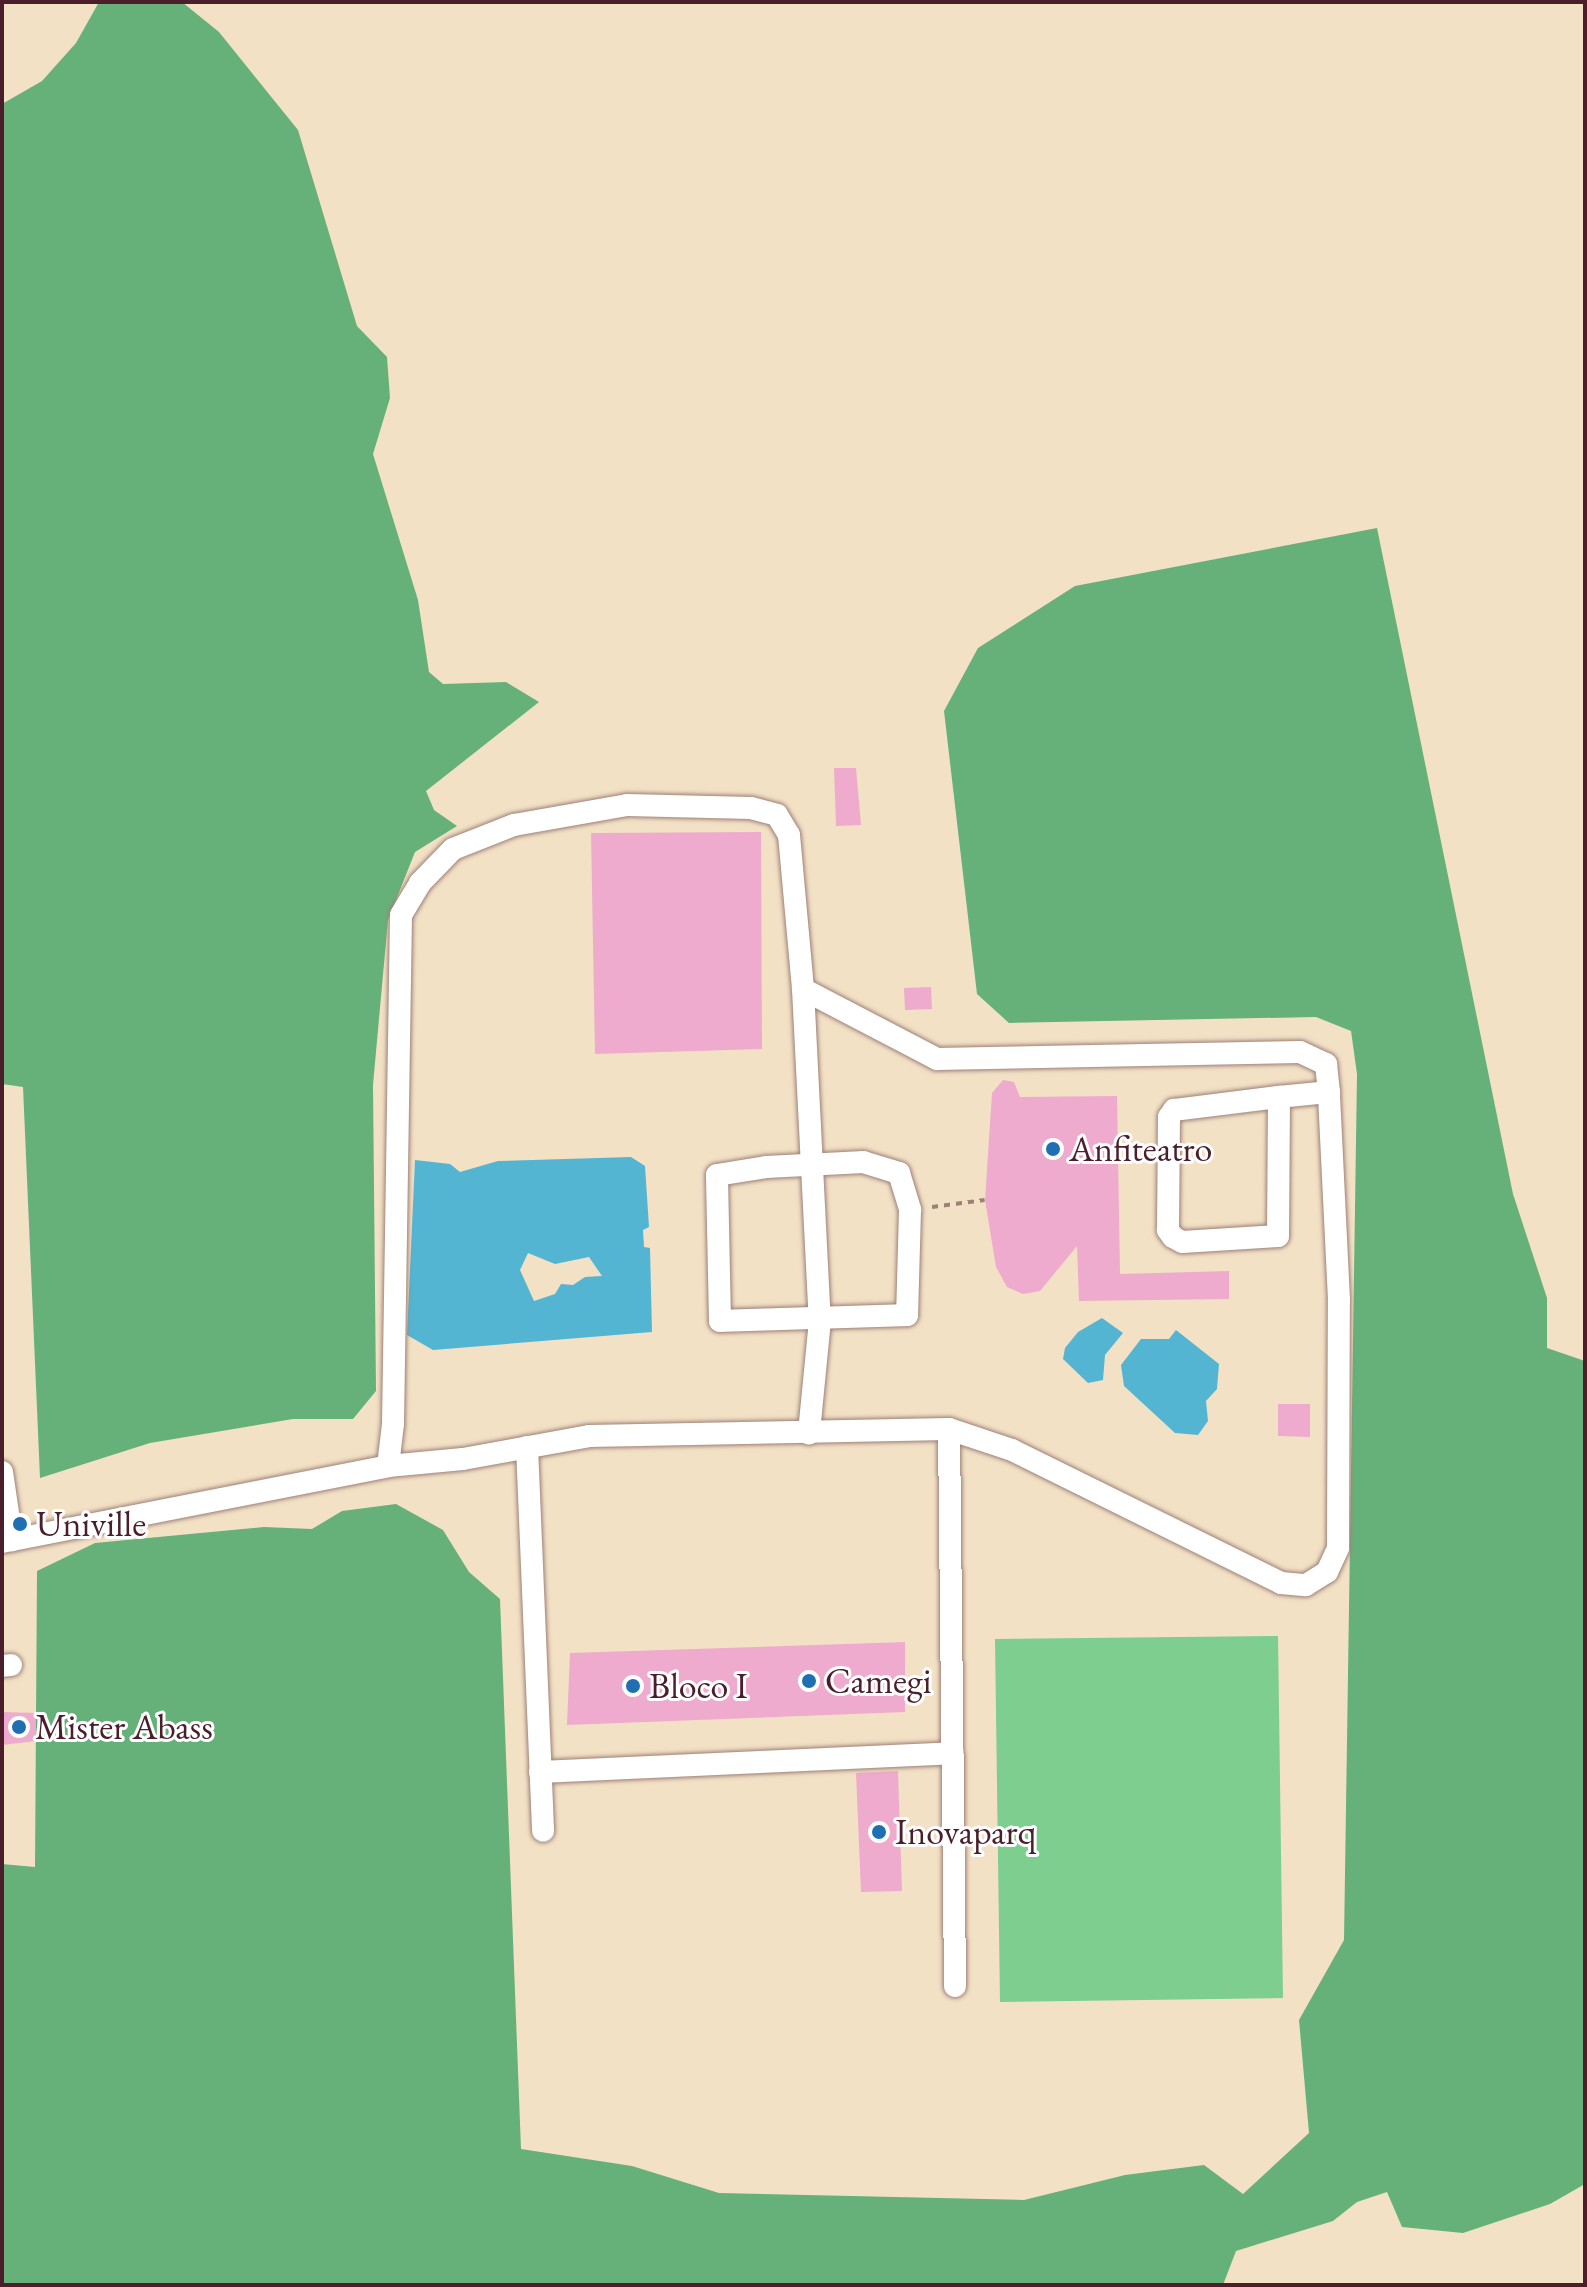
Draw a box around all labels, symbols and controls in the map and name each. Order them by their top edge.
place label: Anfiteatro [1069,1127,1212,1171]
marker: Anfiteatro [1044,1140,1062,1158]
place label: Univille [36,1502,146,1546]
marker: Univille [11,1515,29,1533]
place label: Camegi [825,1659,931,1703]
place label: Bloco I [649,1664,748,1708]
marker: Camegi [800,1672,818,1690]
marker: Bloco I [624,1677,642,1695]
place label: Mister Abass [35,1705,213,1749]
marker: Mister Abass [10,1718,28,1736]
place label: Inovaparq [895,1810,1036,1854]
marker: Inovaparq [870,1823,888,1841]

